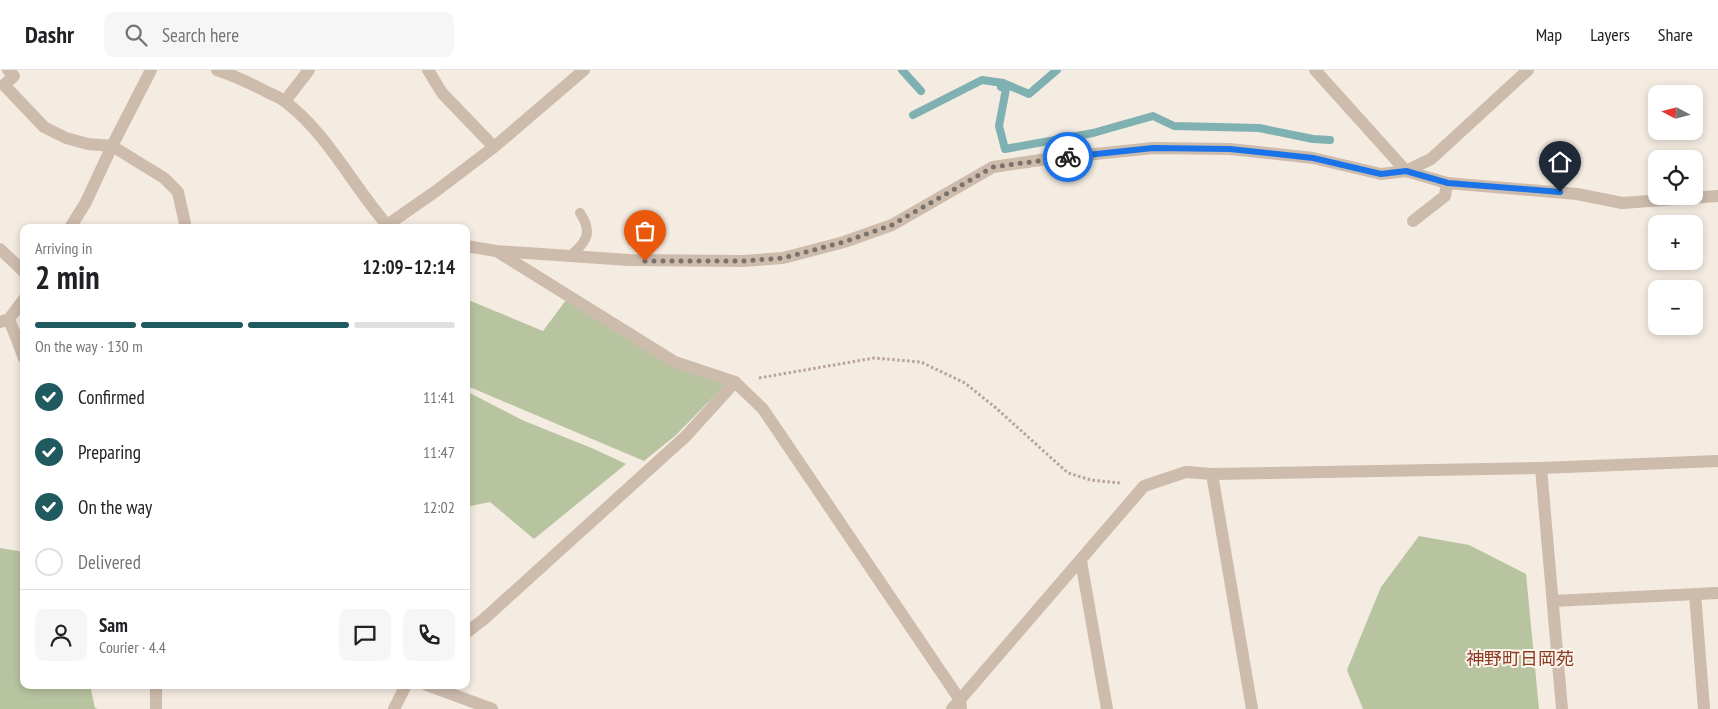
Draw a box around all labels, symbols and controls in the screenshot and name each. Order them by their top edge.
search box [104,12,454,57]
text: Dashr [25,19,74,50]
icon: search [122,21,150,49]
text: Search here [162,23,239,47]
text: Map [1536,23,1562,46]
text: Layers [1590,23,1630,46]
text: Share [1658,23,1693,46]
north arrow [1648,85,1702,140]
map controls [1648,85,1703,335]
courier [1043,132,1093,182]
pin [1539,141,1581,192]
icon: bike [1054,143,1082,171]
icon: home [1546,148,1574,176]
button: locate [1648,150,1703,205]
pin [624,210,666,261]
button: + [1648,215,1703,270]
icon: bag [631,217,659,245]
text: Arriving in [35,238,92,258]
text: 12:09–12:14 [362,255,455,279]
text: 2 min [35,256,100,298]
button: − [1648,280,1703,335]
text: On the way · 130 m [35,336,143,356]
icon: check [35,383,63,411]
text: Confirmed [78,385,145,409]
text: 11:41 [423,387,455,407]
icon: check [35,438,63,466]
text: Preparing [78,440,141,464]
text: 11:47 [423,442,455,462]
icon: check [35,493,63,521]
text: On the way [78,495,152,519]
text: 12:02 [423,497,455,517]
text: Delivered [78,550,141,574]
button: person [35,609,87,661]
button: chat [339,609,391,661]
button: phone [403,609,455,661]
text: Sam [99,613,128,637]
text: Courier · 4.4 [99,637,166,657]
district label: 神野町日岡苑 [1466,647,1574,670]

